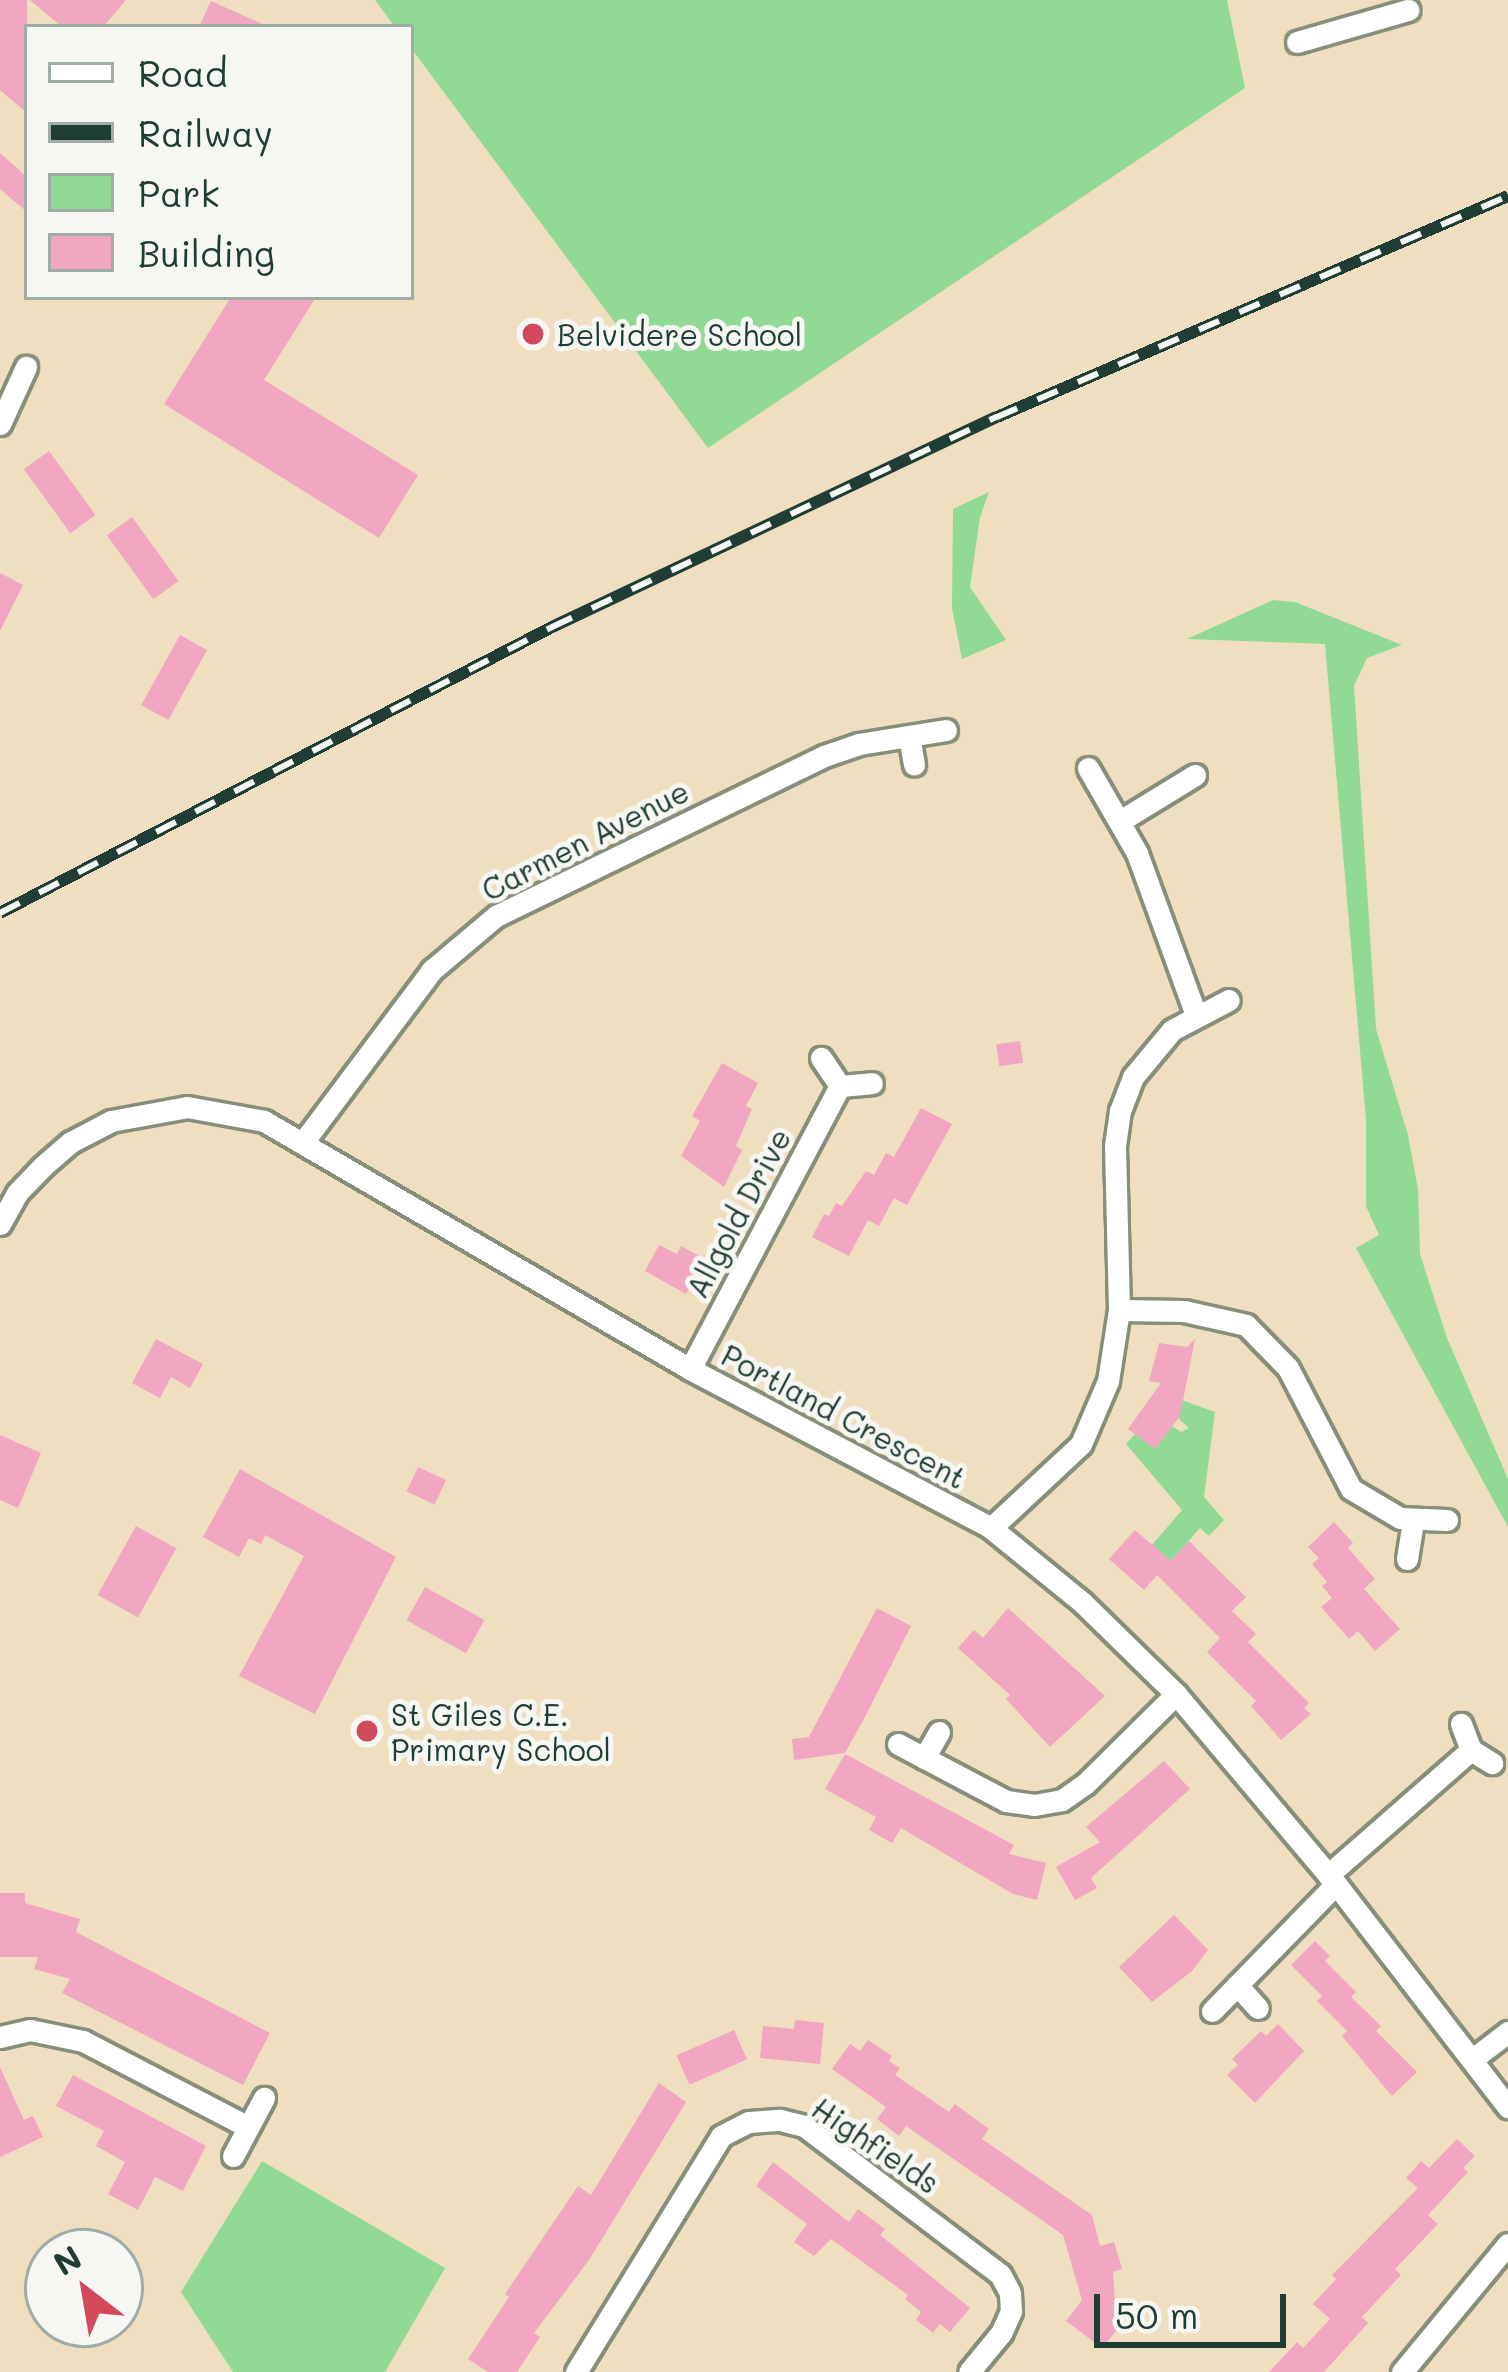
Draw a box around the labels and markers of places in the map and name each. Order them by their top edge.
place label: Belvidere School [557,316,802,352]
marker: Belvidere School [520,321,546,347]
place label: St Giles C.E. Primary School [391,1696,611,1766]
marker: St Giles C.E. Primary School [354,1718,380,1744]

